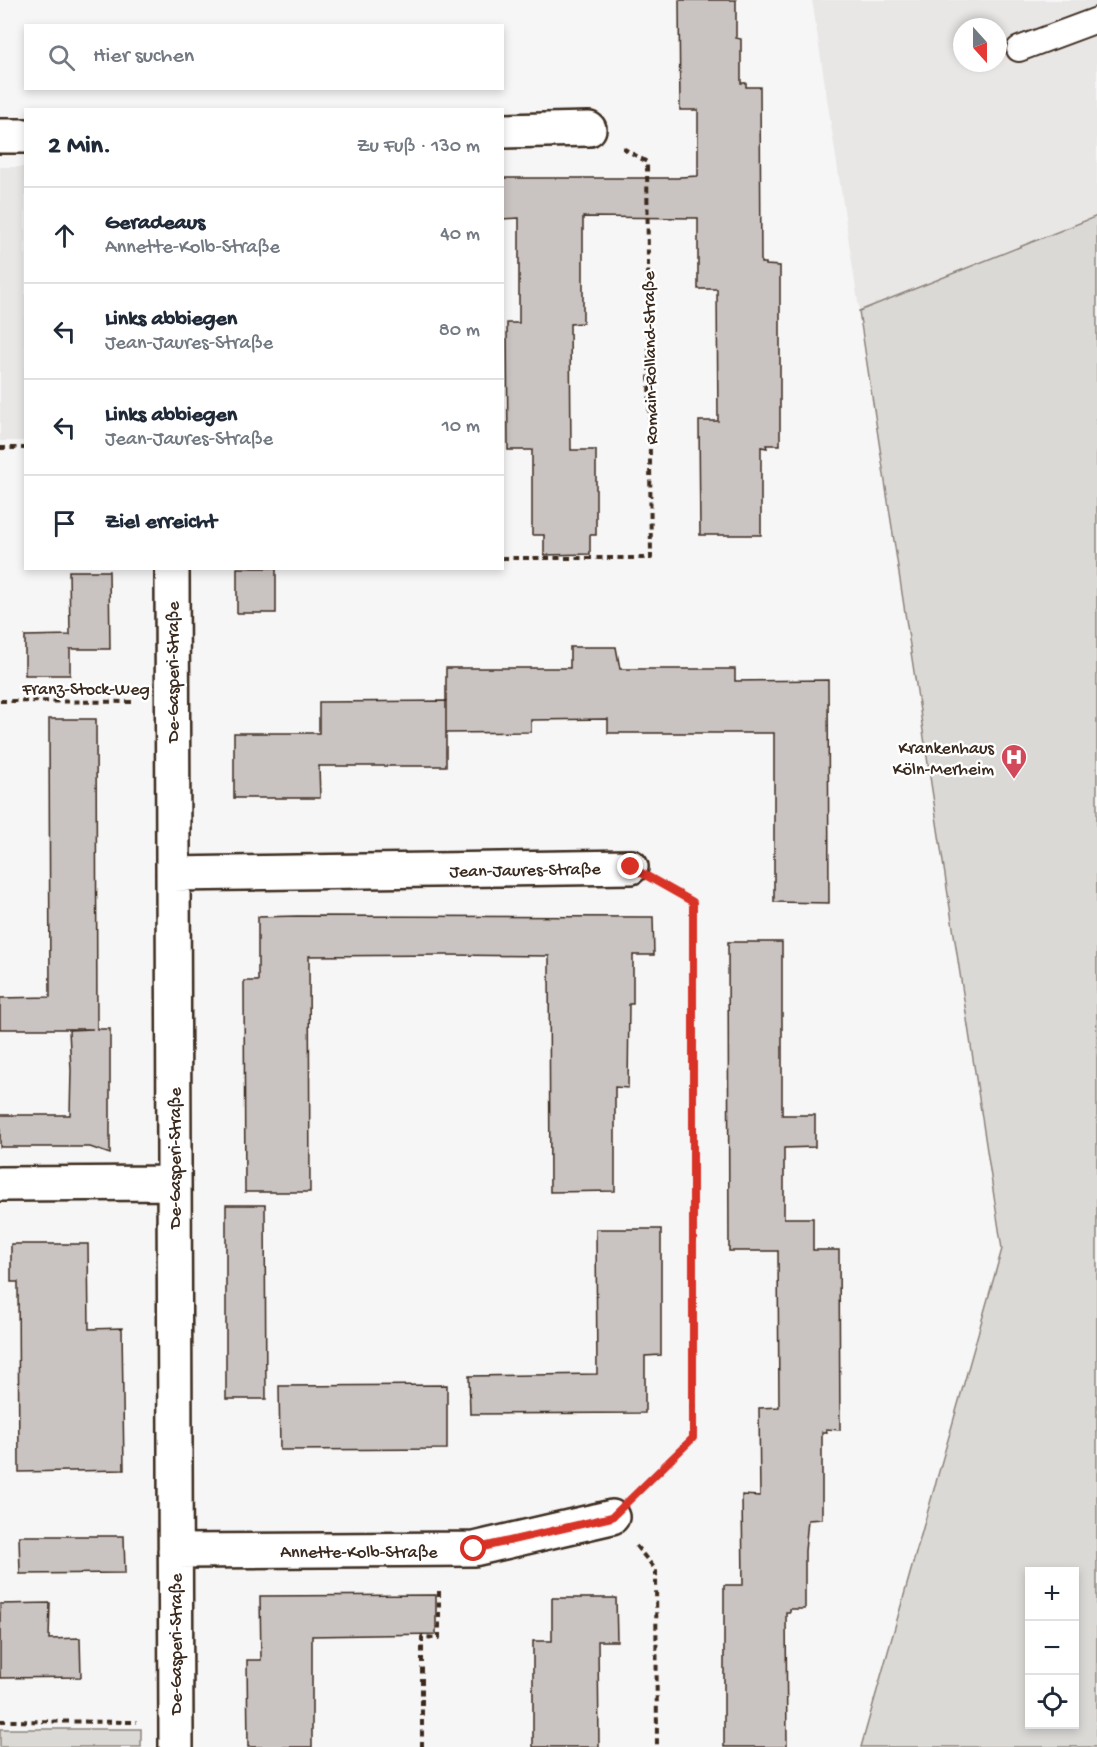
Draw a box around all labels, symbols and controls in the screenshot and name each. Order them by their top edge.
north arrow [953,18,1007,72]
search box [24,24,504,90]
icon: search [45,41,78,74]
text: Hier suchen [93,44,194,70]
text: 2 Min. [48,132,111,163]
text: Zu Fuß · 130 m [357,136,480,159]
text: Geradeaus [105,211,205,237]
icon: ahead [48,219,81,252]
text: 40 m [440,224,480,247]
text: Annette-Kolb-Straße [105,237,280,260]
street label: Romain-Rolland-Straße [639,270,664,445]
text: Links abbiegen [105,307,237,333]
icon: left [48,315,81,348]
text: 80 m [439,320,480,343]
text: Jean-Jaures-Straße [105,333,273,356]
text: Links abbiegen [105,403,237,429]
icon: left [48,411,81,444]
text: 10 m [442,416,480,439]
text: Jean-Jaures-Straße [105,429,273,452]
icon: arrive [48,507,81,540]
text: Ziel erreicht [105,510,217,536]
street label: De-Gasperi-Straße [164,601,185,744]
street label: Franz-Stock-Weg [21,680,150,701]
place label: Krankenhaus Köln-Merheim [893,739,995,781]
hospital icon: Krankenhaus Köln-Merheim [999,742,1029,780]
route end [617,853,643,879]
street label: Jean-Jaures-Straße [449,860,602,883]
street label: De-Gasperi-Straße [166,1087,187,1230]
route start [460,1535,486,1561]
street label: Annette-Kolb-Straße [280,1543,438,1564]
map controls [1025,1567,1079,1729]
button: + [1025,1567,1079,1621]
street label: De-Gasperi-Straße [167,1573,188,1716]
button: − [1025,1621,1079,1675]
button: locate [1025,1675,1079,1729]

